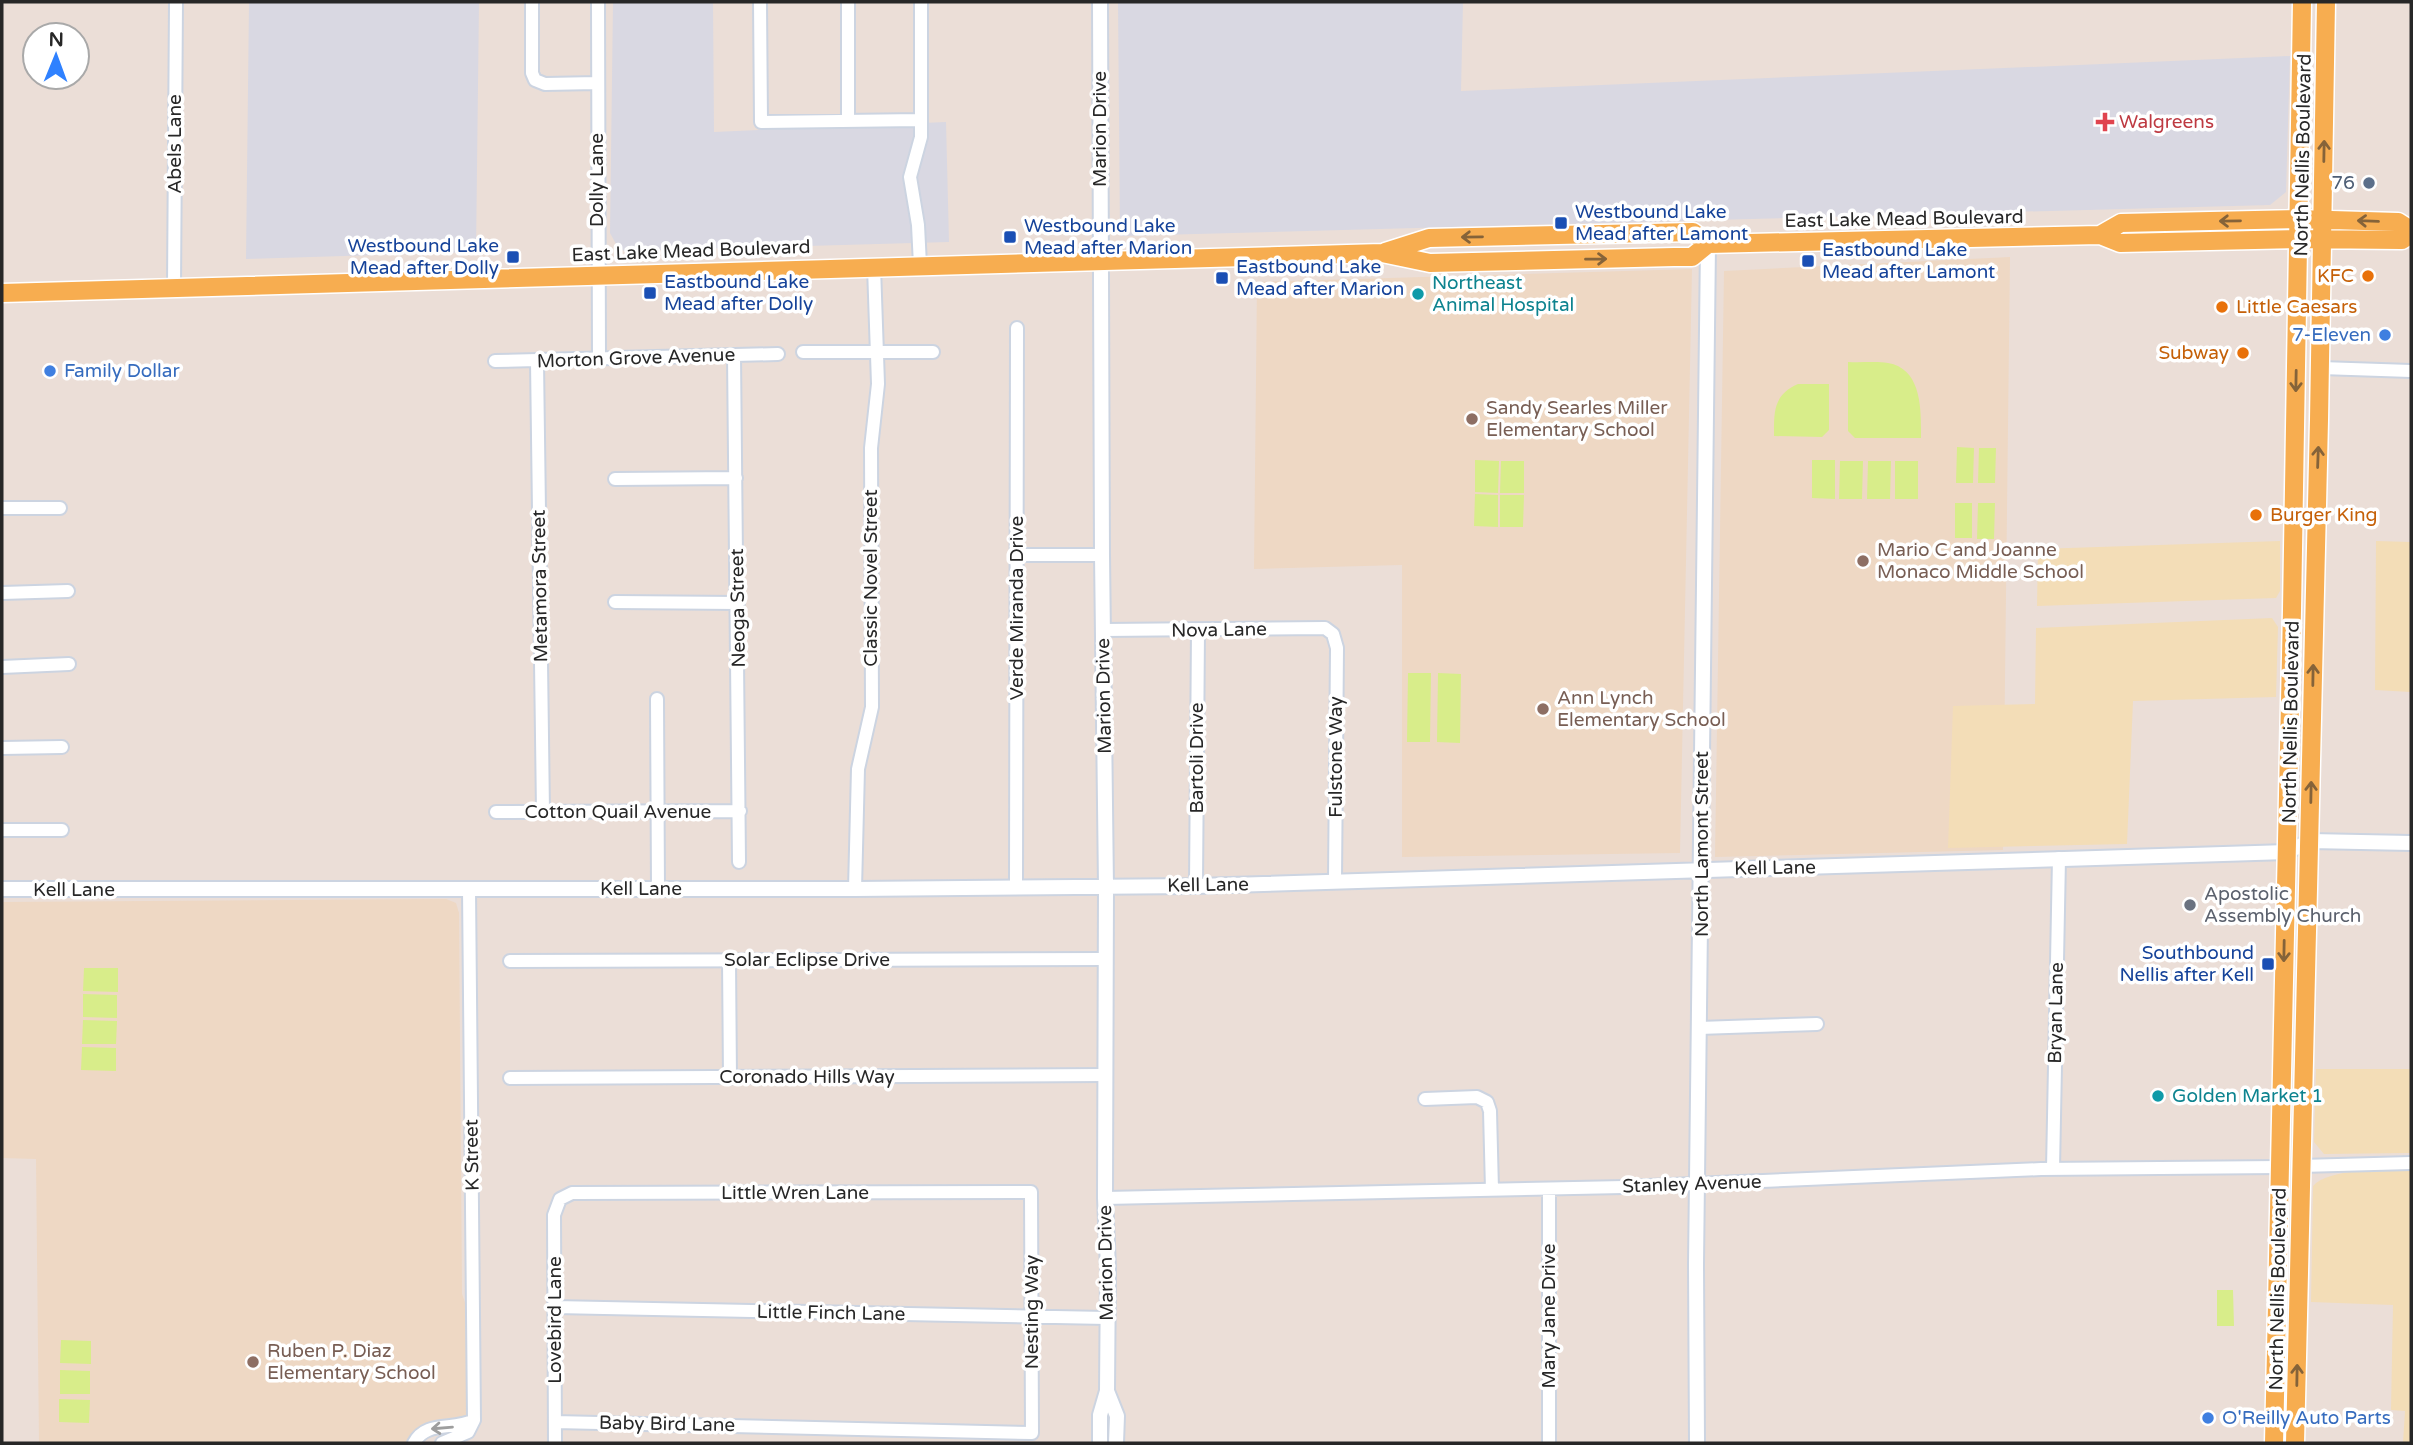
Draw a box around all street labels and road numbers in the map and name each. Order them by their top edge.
street label: North Nellis Boulevard [2290,53,2316,257]
street label: Marion Drive [1089,71,1111,187]
street label: Abels Lane [164,94,186,194]
street label: Dolly Lane [586,133,608,227]
street label: East Lake Mead Boulevard [1784,206,2024,232]
street label: East Lake Mead Boulevard [571,236,811,266]
street label: Morton Grove Avenue [536,344,736,372]
street label: Classic Novel Street [860,489,882,667]
street label: Metamora Street [528,509,552,663]
street label: Verde Miranda Drive [1006,516,1028,700]
street label: Neoga Street [726,548,750,668]
street label: Nova Lane [1171,618,1267,642]
street label: North Nellis Boulevard [2278,620,2304,824]
street label: Marion Drive [1092,638,1116,754]
street label: Fulstone Way [1325,696,1347,818]
street label: Bartoli Drive [1186,703,1208,814]
street label: North Lamont Street [1691,751,1713,937]
street label: Cotton Quail Avenue [525,801,711,823]
street label: Kell Lane [1734,856,1816,880]
street label: Kell Lane [1167,873,1249,897]
street label: Kell Lane [600,878,682,900]
street label: Kell Lane [33,879,115,901]
street label: Solar Eclipse Drive [724,949,890,971]
street label: Bryan Lane [2044,962,2068,1064]
street label: Coronado Hills Way [719,1066,895,1088]
street label: K Street [460,1119,484,1191]
street label: Stanley Avenue [1622,1171,1762,1197]
street label: Little Wren Lane [721,1182,869,1204]
street label: North Nellis Boulevard [2265,1187,2291,1391]
street label: Marion Drive [1094,1205,1118,1321]
street label: Mary Jane Drive [1538,1243,1560,1389]
street label: Nesting Way [1021,1255,1043,1369]
street label: Lovebird Lane [544,1256,566,1384]
street label: Little Finch Lane [756,1301,906,1325]
street label: Baby Bird Lane [599,1412,735,1436]

